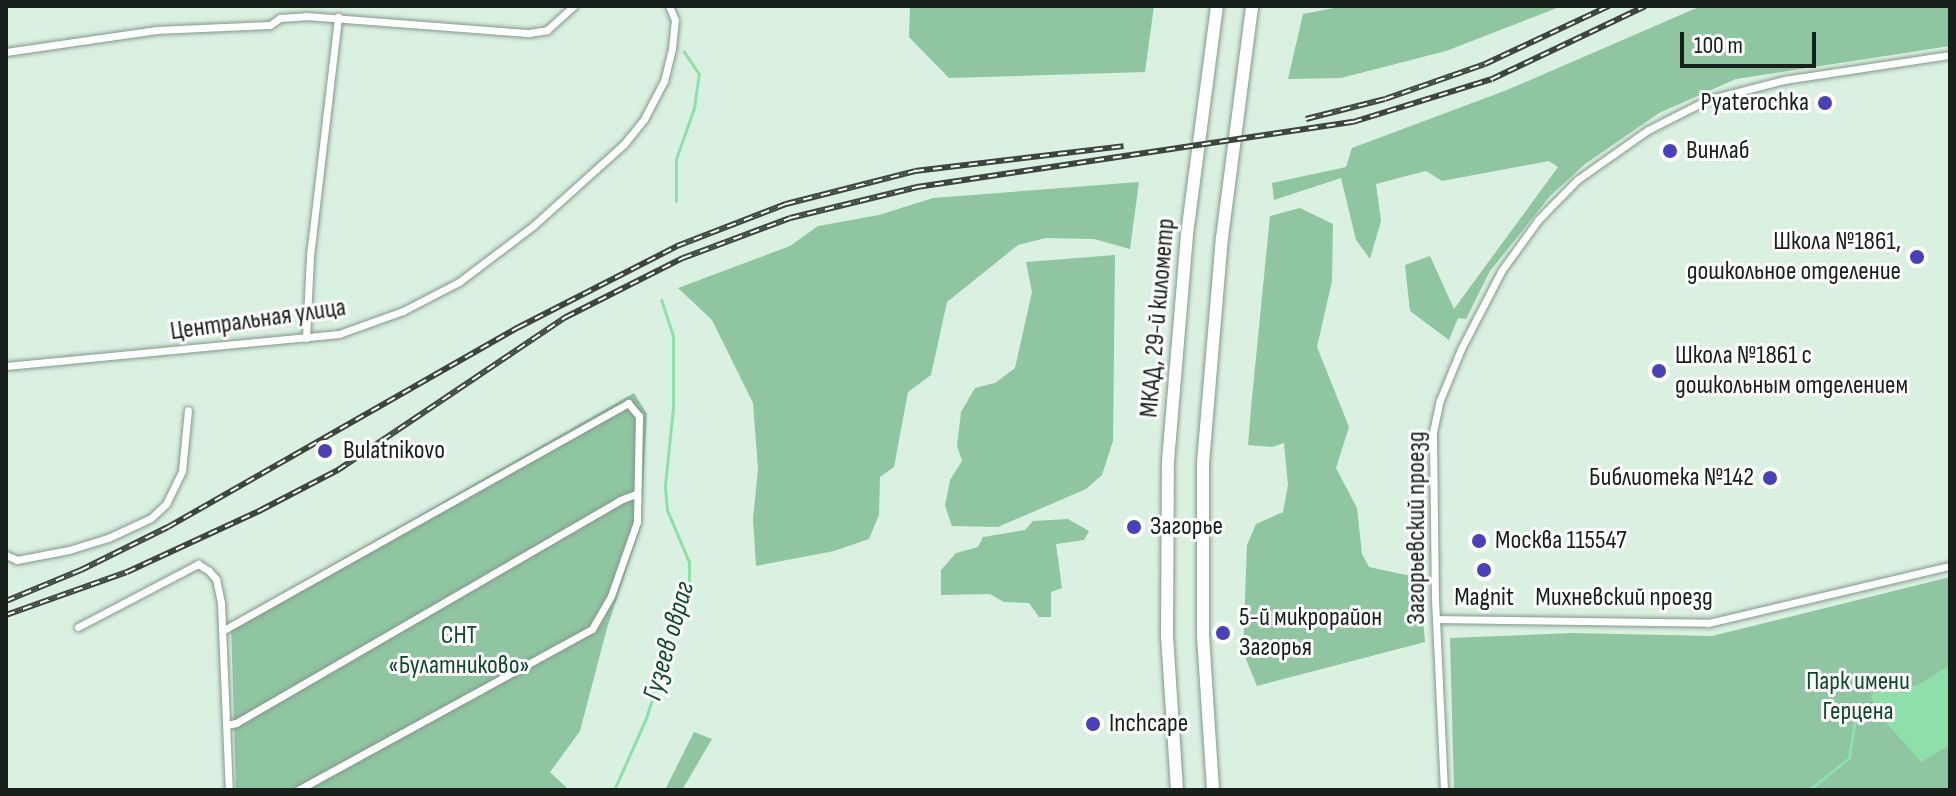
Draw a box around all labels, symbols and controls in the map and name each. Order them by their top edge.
scale bar [1684,16,1820,66]
text: 100 m [1694,31,1743,60]
place label: Pyaterochka [1701,87,1809,119]
marker: Pyaterochka [1816,94,1834,112]
place label: Винлаб [1686,135,1750,167]
marker: Винлаб [1661,142,1679,160]
street label: МКАД, 29-й километр [1134,217,1182,419]
place label: Школа №1861, дошкольное отделение [1687,226,1901,288]
marker: Школа №1861, дошкольное отделение [1908,248,1926,266]
street label: Центральная улица [168,292,348,348]
place label: Школа №1861 с дошкольным отделением [1675,340,1908,402]
marker: Школа №1861 с дошкольным отделением [1650,362,1668,380]
street label: Загорьевский проезд [1401,431,1433,625]
place label: Bulatnikovo [343,435,445,467]
marker: Bulatnikovo [314,440,336,462]
place label: Библиотека №142 [1589,462,1754,494]
marker: Библиотека №142 [1761,469,1779,487]
place label: Загорье [1150,511,1223,543]
marker: Загорье [1125,518,1143,536]
place label: Москва 115547 [1495,525,1627,557]
marker: Москва 115547 [1470,532,1488,550]
marker: Magnit [1475,561,1493,579]
water label: Гузеев овраг [636,578,702,704]
place label: Magnit [1454,582,1514,614]
street label: Михневский проезд [1535,582,1713,614]
place label: 5-й микрорайон Загорья [1239,602,1382,664]
park label: СНТ «Булатниково» [388,620,530,682]
marker: 5-й микрорайон Загорья [1214,624,1232,642]
park label: Парк имени Герцена [1806,666,1910,728]
place label: Inchcape [1109,708,1188,740]
marker: Inchcape [1084,715,1102,733]

